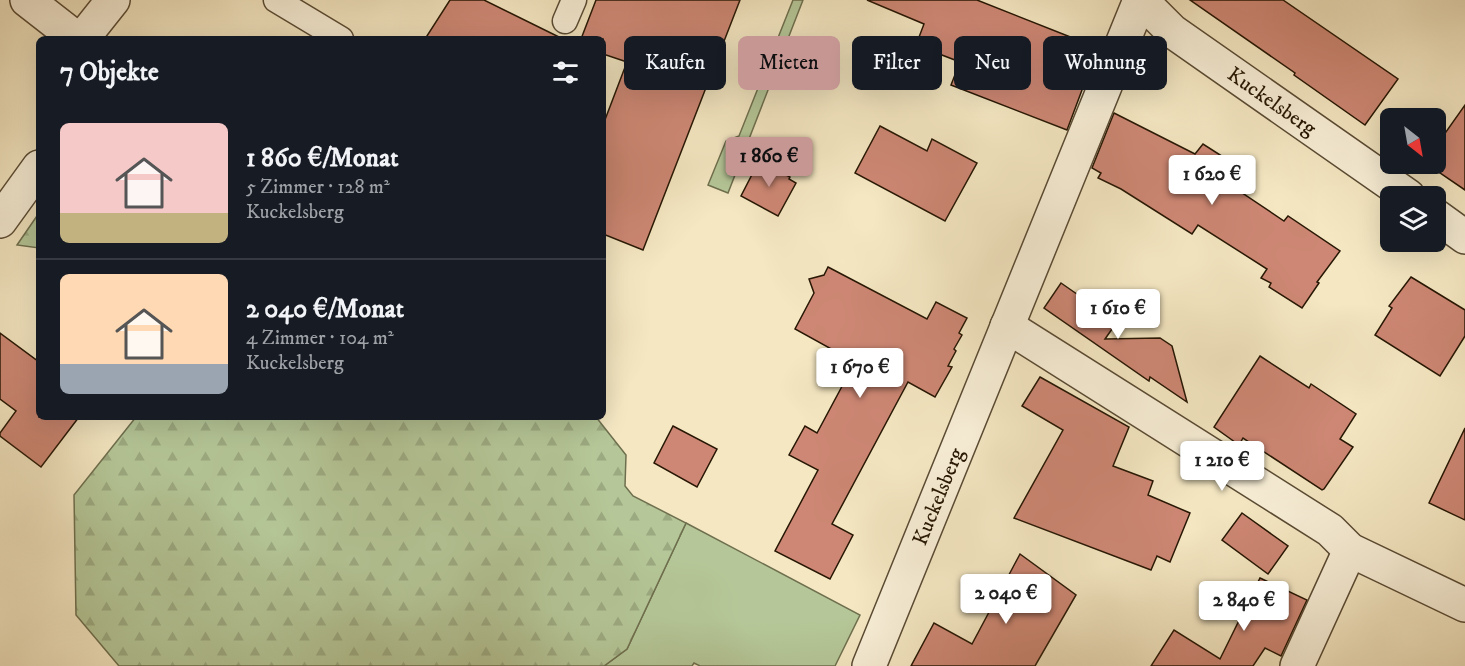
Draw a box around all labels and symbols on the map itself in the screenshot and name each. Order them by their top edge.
street label: Kuckelsberg [1222,62,1322,142]
north arrow [1380,108,1446,174]
pin: 1 860 € [714,137,824,188]
pin: 1 620 € [1157,155,1267,206]
pin: 1 610 € [1063,289,1173,340]
pin: 1 670 € [805,348,915,399]
pin: 1 210 € [1167,441,1277,492]
street label: Kuckelsberg [908,444,971,549]
pin: 2 040 € [951,574,1061,625]
pin: 2 840 € [1189,581,1299,632]

